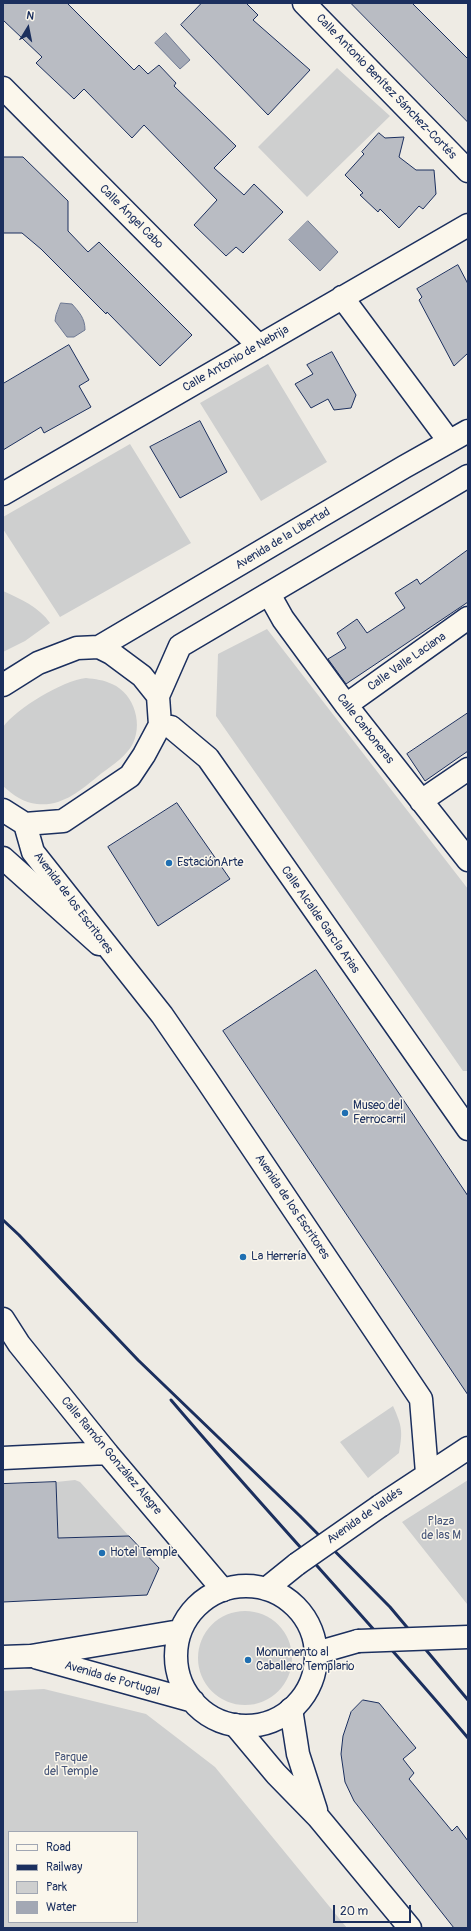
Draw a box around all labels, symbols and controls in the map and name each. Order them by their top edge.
north arrow [8,8,48,48]
text: N [25,9,35,23]
street label: Calle Antonio Benítez Sánchez-Cortés [313,11,459,163]
street label: Calle Ángel Cabo [96,182,166,252]
street label: Calle Antonio de Nebrija [180,323,292,395]
street label: Avenida de la Libertad [233,505,333,573]
street label: Calle Valle Laciana [365,630,449,694]
street label: Calle Carboneras [333,691,397,767]
street label: Avenida de los Escritores [30,849,116,957]
place label: EstaciónArte [177,856,243,870]
marker: EstaciónArte [164,858,174,868]
street label: Calle Alcalde García Arias [278,864,362,976]
place label: Museo del Ferrocarril [353,1099,406,1127]
marker: Museo del Ferrocarril [340,1108,350,1118]
street label: Avenida de los Escritores [251,1152,333,1262]
place label: La Herrería [251,1250,306,1264]
marker: La Herrería [238,1252,248,1262]
street label: Calle Ramón González Alegre [57,1394,165,1518]
street label: Avenida de Valdés [324,1485,406,1547]
park label: Plaza de las M [421,1515,461,1543]
place label: Hotel Temple [110,1546,177,1560]
marker: Hotel Temple [97,1548,107,1558]
place label: Monumento al Caballero Templario [256,1646,355,1674]
marker: Monumento al Caballero Templario [243,1655,253,1665]
street label: Avenida de Portugal [63,1659,161,1699]
park label: Parque del Temple [44,1751,98,1779]
legend [8,1831,138,1923]
text: Road [46,1840,71,1855]
text: Railway [46,1860,82,1875]
text: Park [46,1880,67,1895]
scale bar [335,1897,413,1923]
text: Water [46,1900,77,1915]
text: 20 m [340,1904,368,1919]

